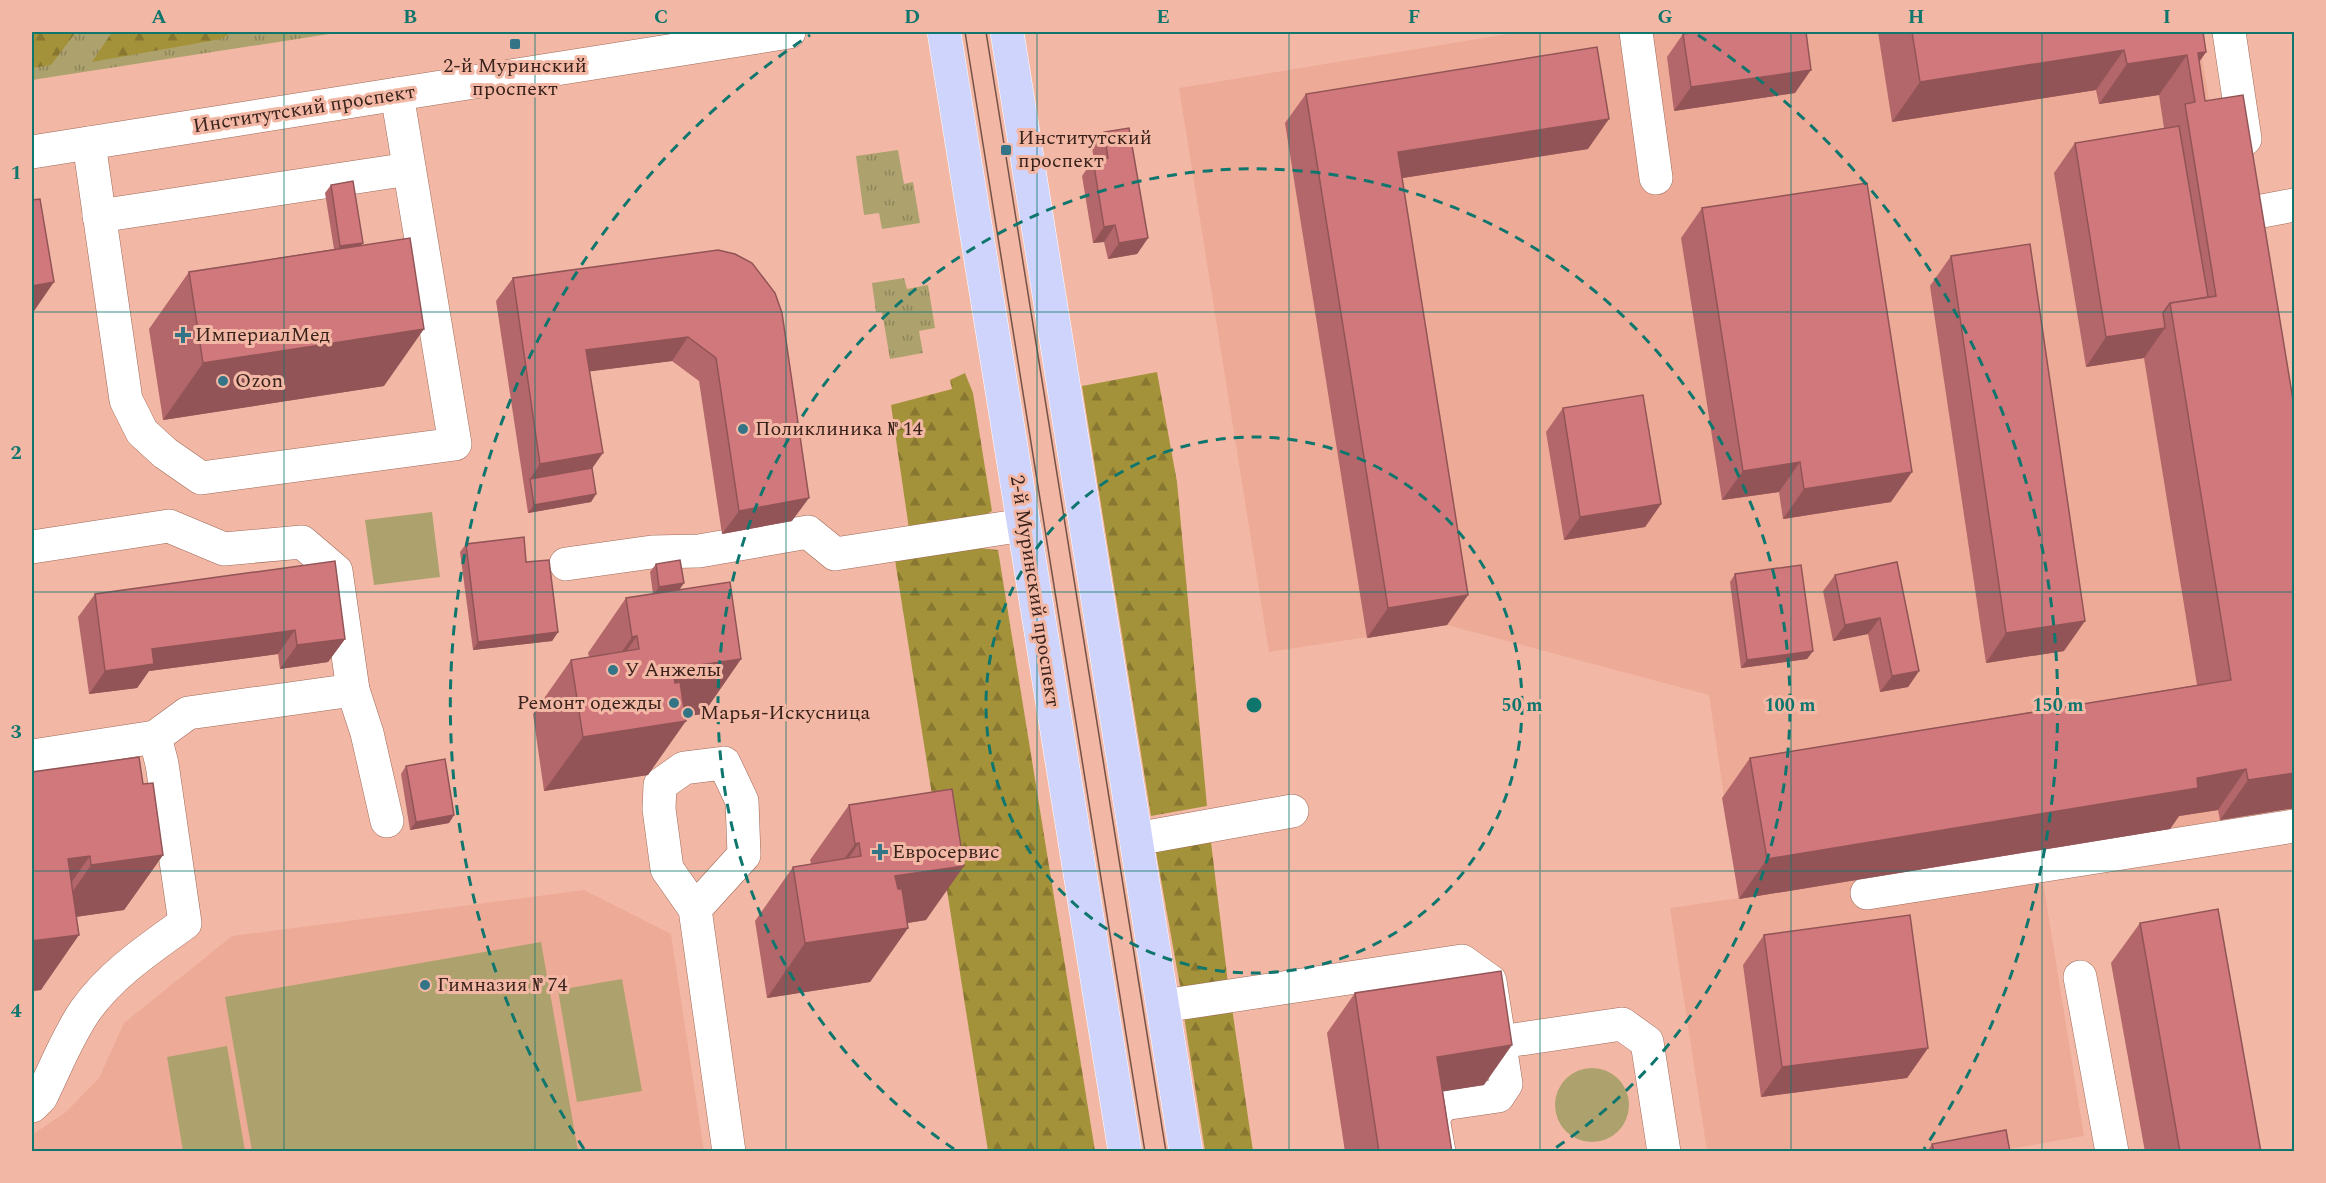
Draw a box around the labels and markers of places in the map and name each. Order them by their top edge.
marker: 2-й Муринский проспект [508,37,522,51]
place label: 2-й Муринский проспект [443,51,587,104]
place label: Институтский проспект [1018,123,1152,176]
marker: Институтский проспект [999,143,1013,157]
place label: ИмпериалМед [195,320,330,350]
marker: ИмпериалМед [176,328,190,342]
place label: Ozon [235,366,283,396]
marker: Ozon [216,374,230,388]
place label: Поликлиника № 14 [755,414,923,444]
marker: Поликлиника № 14 [736,422,750,436]
place label: У Анжелы [625,655,721,685]
marker: У Анжелы [606,663,620,677]
place label: Ремонт одежды [517,688,662,718]
centre of rings [1244,695,1264,715]
marker: Ремонт одежды [667,696,681,710]
place label: Марья-Искусница [700,698,870,728]
marker: Марья-Искусница [681,706,695,720]
place label: Евросервис [892,837,1000,867]
marker: Евросервис [873,845,887,859]
place label: Гимназия № 74 [437,970,567,1000]
marker: Гимназия № 74 [418,978,432,992]

